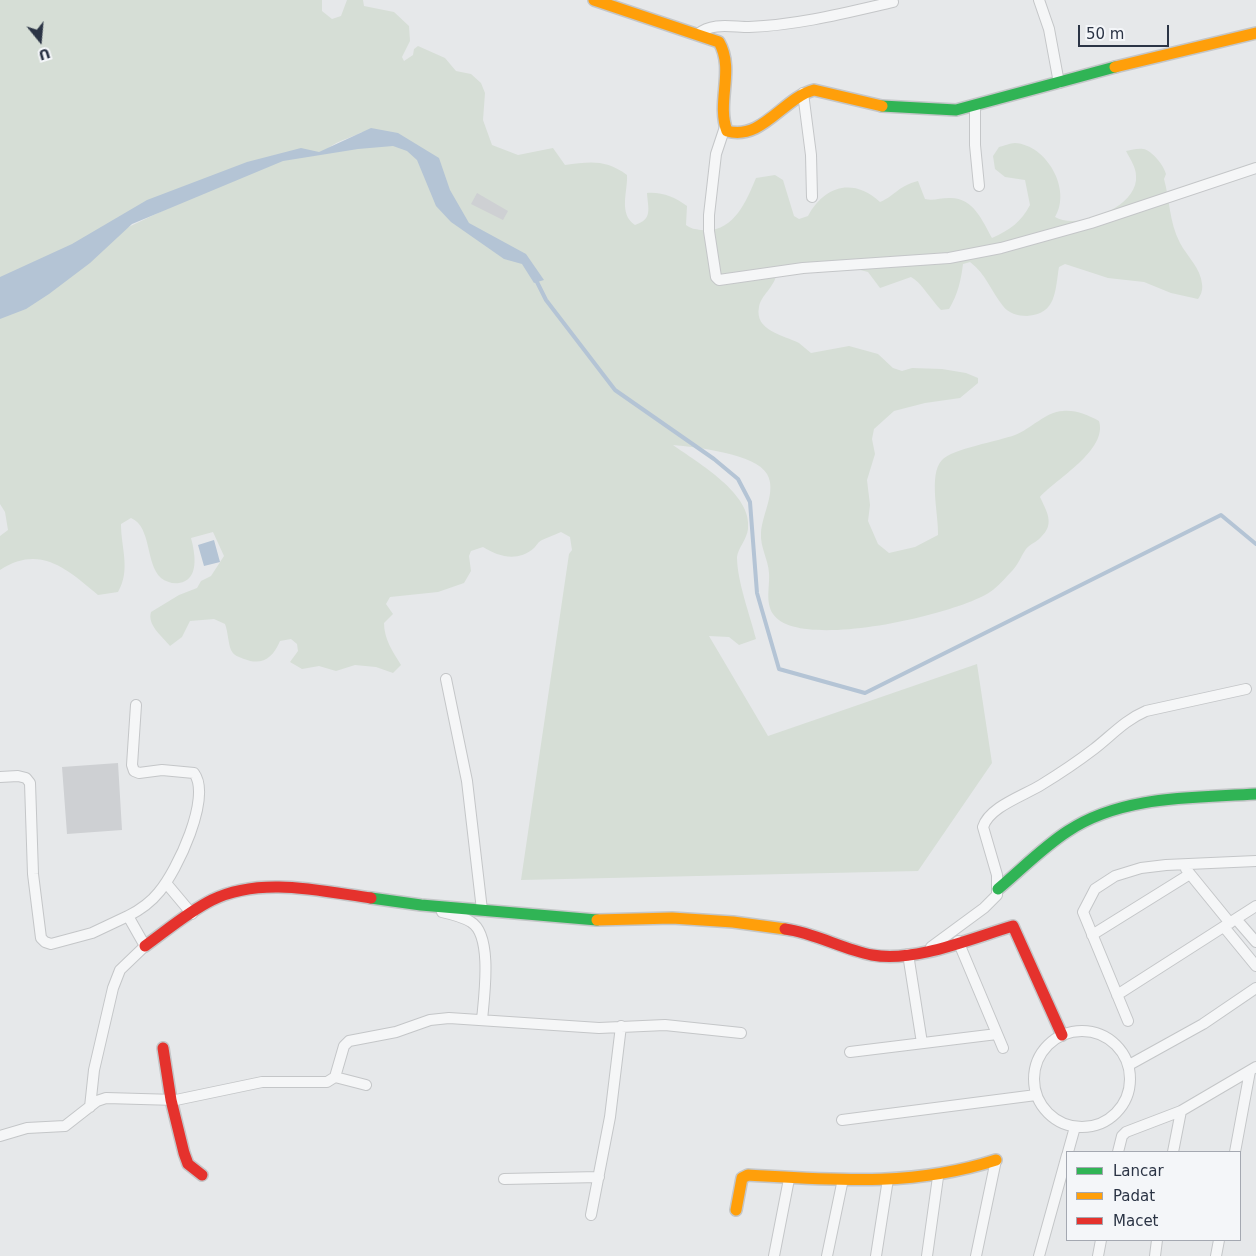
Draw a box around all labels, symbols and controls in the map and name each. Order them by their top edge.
north arrow [15,15,65,65]
scale bar [1081,15,1172,47]
text: 50 m [1086,25,1124,43]
text: U [37,45,52,64]
legend [1066,1151,1241,1241]
text: Lancar [1113,1162,1164,1180]
text: Padat [1113,1187,1155,1205]
text: Macet [1113,1212,1159,1230]

